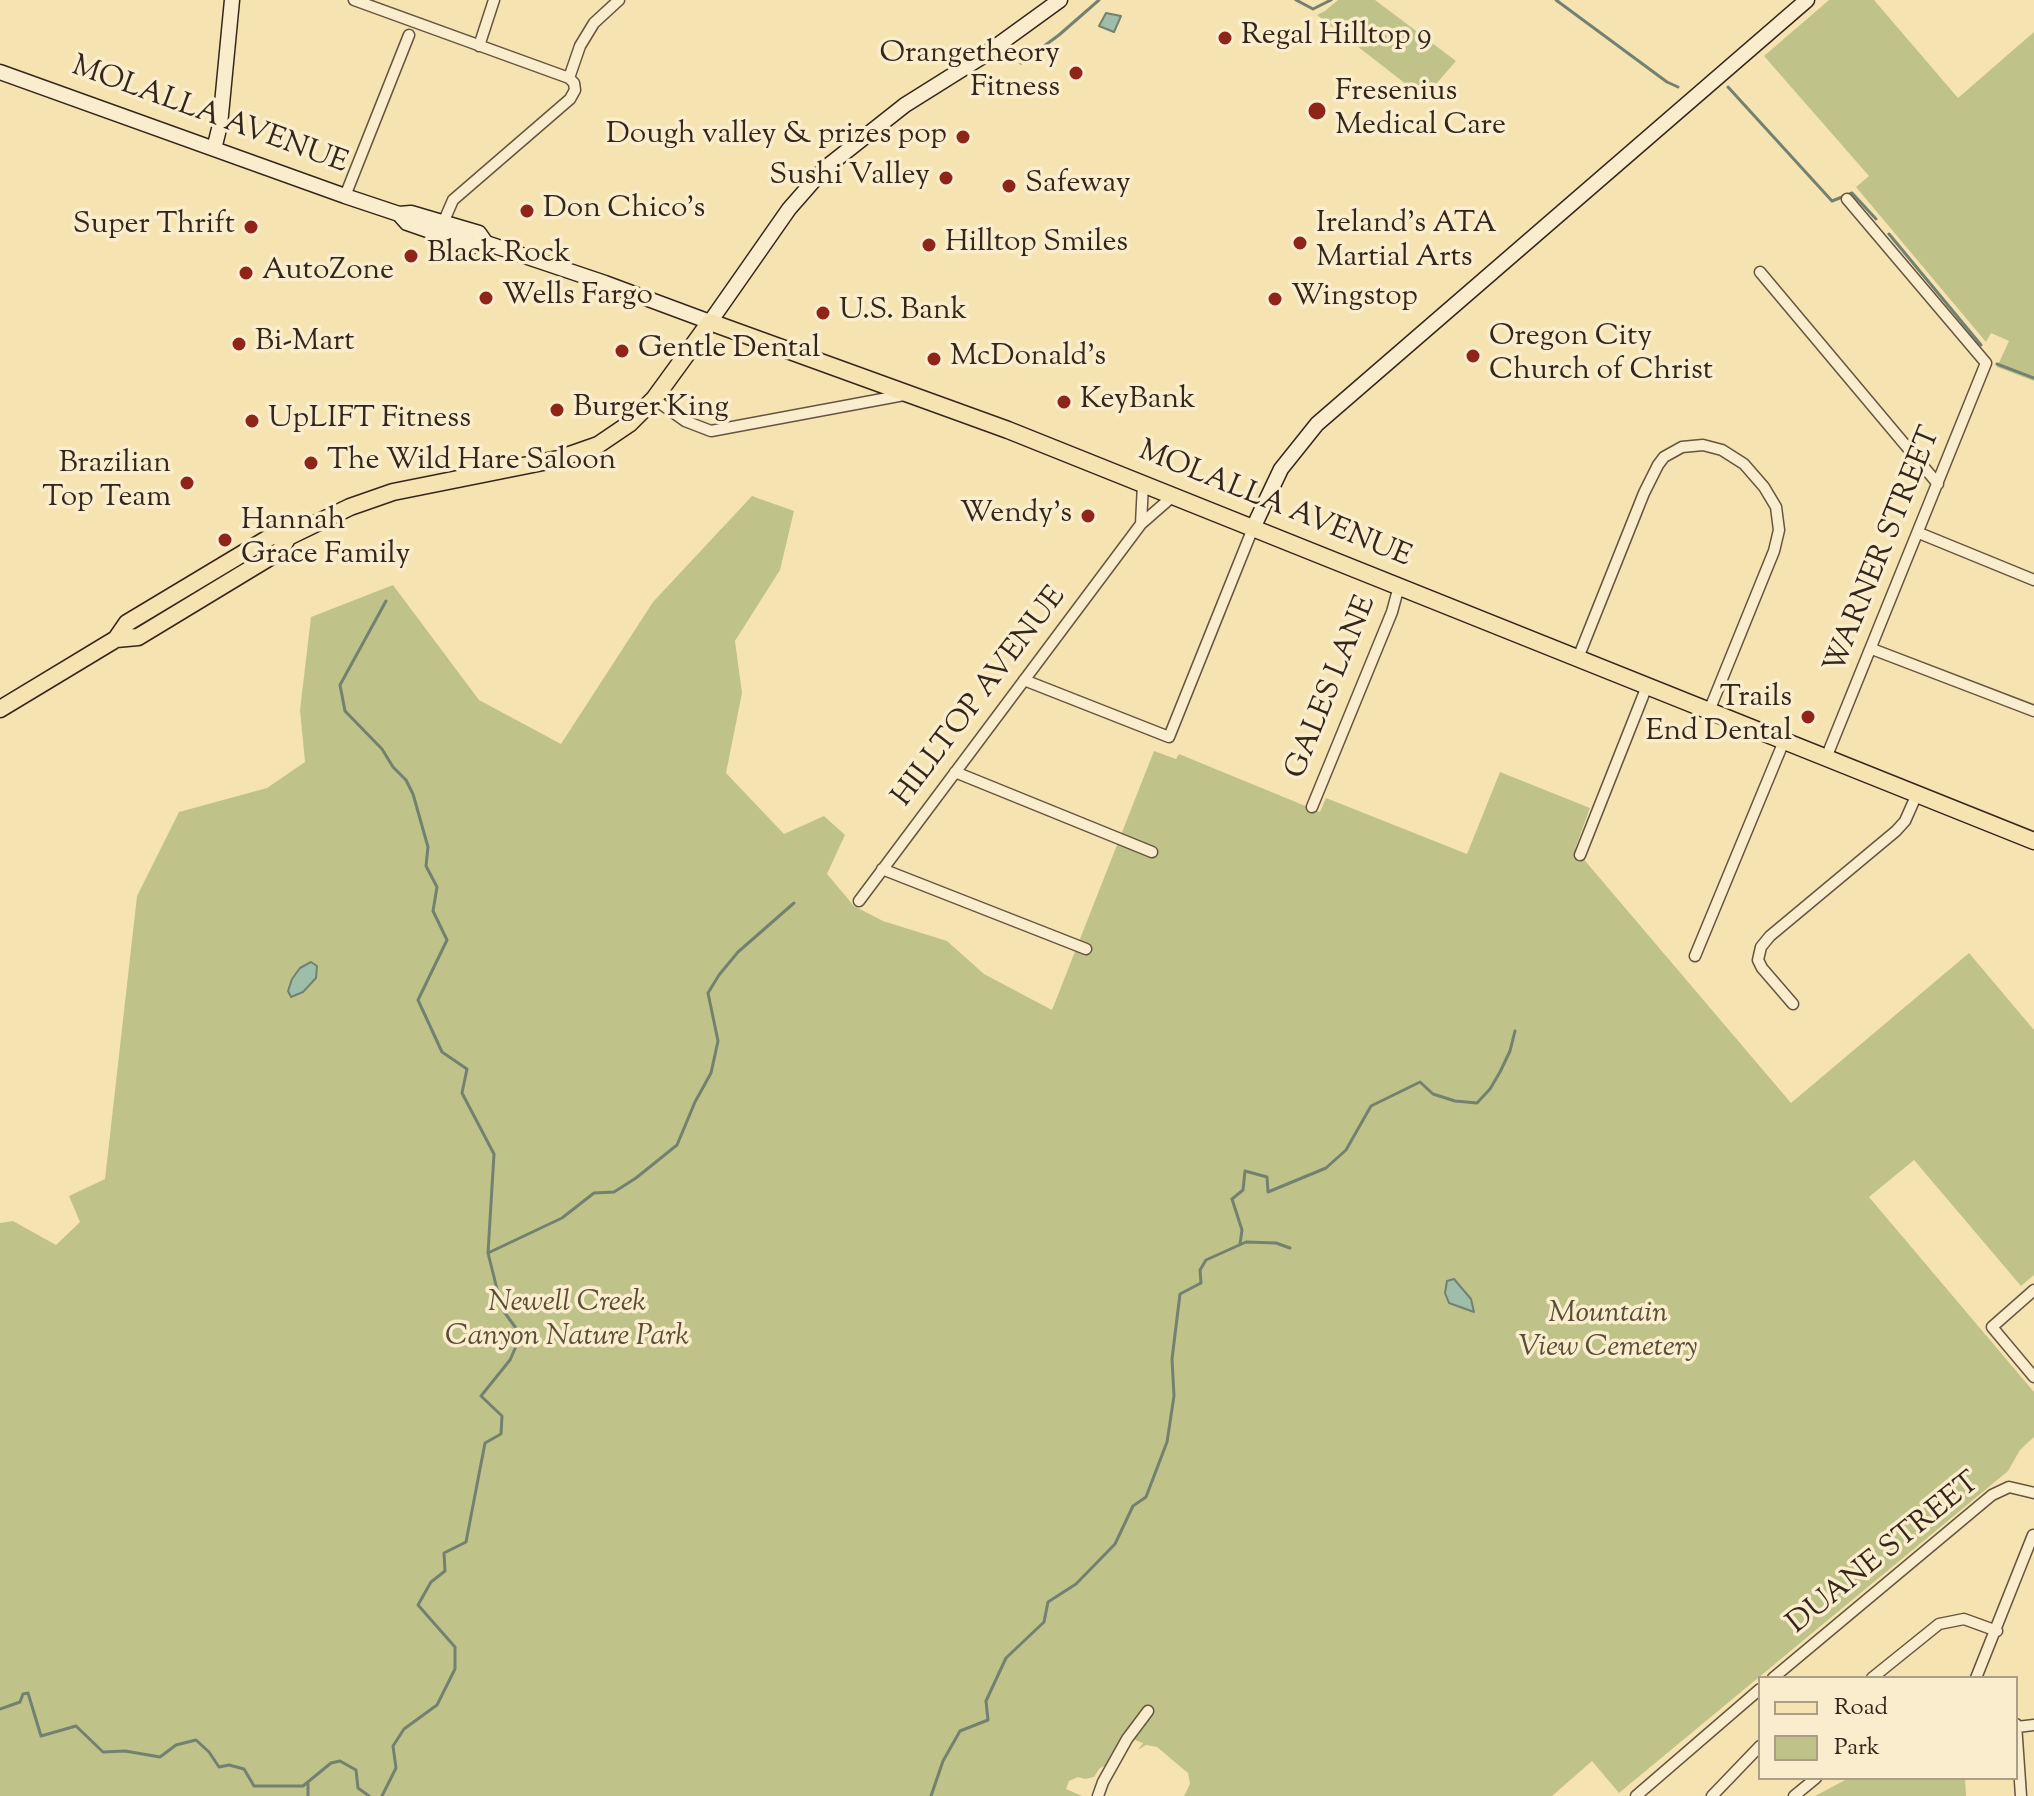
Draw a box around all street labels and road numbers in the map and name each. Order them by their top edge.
street label: MOLALLA AVENUE [66,50,352,184]
street label: WARNER STREET [1819,422,1951,680]
street label: MOLALLA AVENUE [1132,435,1416,577]
street label: HILLTOP AVENUE [887,581,1075,815]
street label: GALES LANE [1280,591,1386,785]
street label: DUANE STREET [1782,1466,1988,1644]

